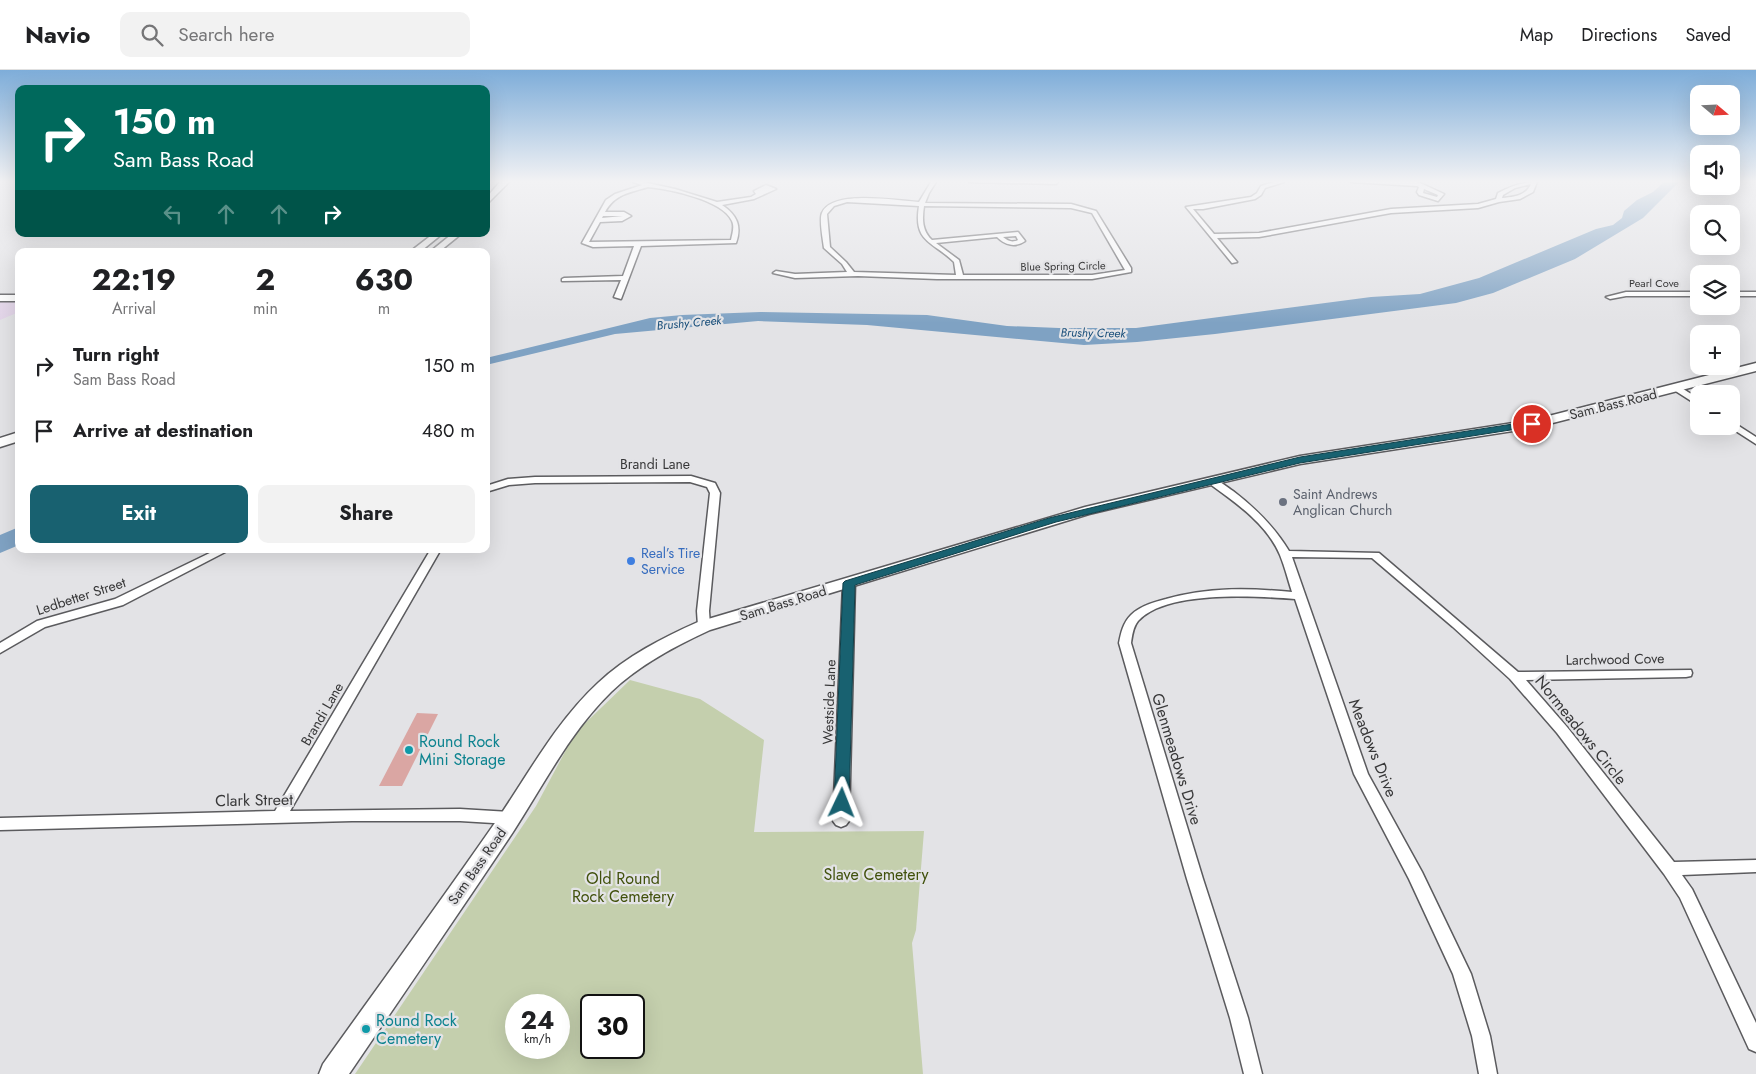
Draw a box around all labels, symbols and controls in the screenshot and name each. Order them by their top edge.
search box [120,12,470,57]
text: Navio [25,17,90,52]
icon: search [138,21,166,49]
text: Search here [178,21,274,48]
text: Map [1520,22,1553,48]
text: Directions [1581,22,1657,48]
text: Saved [1685,22,1731,48]
north arrow [1690,85,1740,135]
map controls [1690,85,1740,435]
text: 150 m [113,97,216,147]
icon: right [30,105,95,170]
text: Sam Bass Road [113,143,254,175]
button: sound [1690,145,1740,195]
icon: left [159,200,187,228]
icon: ahead [212,200,240,228]
icon: ahead [265,200,293,228]
icon: right [318,200,346,228]
button: search [1690,205,1740,255]
street label: Blue Spring Circle [1020,257,1106,275]
text: 22:19 [92,258,176,301]
text: 2 [256,258,275,301]
text: 630 [355,258,413,301]
button: layers [1690,265,1740,315]
street label: Pearl Cove [1629,275,1679,291]
text: Arrival [112,297,156,320]
text: min [253,297,278,320]
text: m [378,297,390,320]
water label: Brushy Creek [656,311,723,335]
water label: Brushy Creek [1060,323,1127,343]
button: + [1690,325,1740,375]
text: Turn right [73,341,159,368]
icon: right [30,352,58,380]
text: 150 m [424,352,475,379]
text: Sam Bass Road [73,368,176,391]
street label: Sam Bass Road [1567,383,1659,425]
button: − [1690,385,1740,435]
pin [1511,403,1553,445]
icon: arrive [1518,410,1546,438]
icon: arrive [30,417,58,445]
text: Arrive at destination [73,417,253,444]
text: 480 m [422,417,475,444]
street label: Brandi Lane [620,454,690,474]
place label: Saint Andrews Anglican Church [1293,484,1392,520]
button: Exit [30,485,248,543]
button: Share [258,485,475,543]
marker: Saint Andrews Anglican Church [1277,496,1289,508]
place label: Real’s Tire Service [641,543,700,579]
marker: Real’s Tire Service [625,555,637,567]
street label: Ledbetter Street [34,572,129,620]
street label: Sam Bass Road [737,580,829,626]
street label: Larchwood Cove [1566,648,1664,670]
street label: Westside Lane [818,659,840,745]
street label: Normeadows Circle [1530,670,1632,790]
street label: Brandi Lane [296,679,348,749]
street label: Glenmeadows Drive [1146,690,1208,828]
street label: Meadows Drive [1343,695,1403,801]
place label: Round Rock Mini Storage [419,730,505,771]
marker: Round Rock Mini Storage [403,744,415,756]
position arrow [815,776,867,828]
street label: Clark Street [215,788,293,812]
street label: Sam Bass Road [443,823,511,909]
park label: Slave Cemetery [824,863,929,886]
park label: Old Round Rock Cemetery [572,867,675,908]
speed limit sign: 30 [580,994,645,1059]
text: 24 [521,1002,554,1038]
place label: Round Rock Cemetery [376,1009,458,1050]
marker: Round Rock Cemetery [360,1023,372,1035]
text: km/h [524,1030,551,1048]

